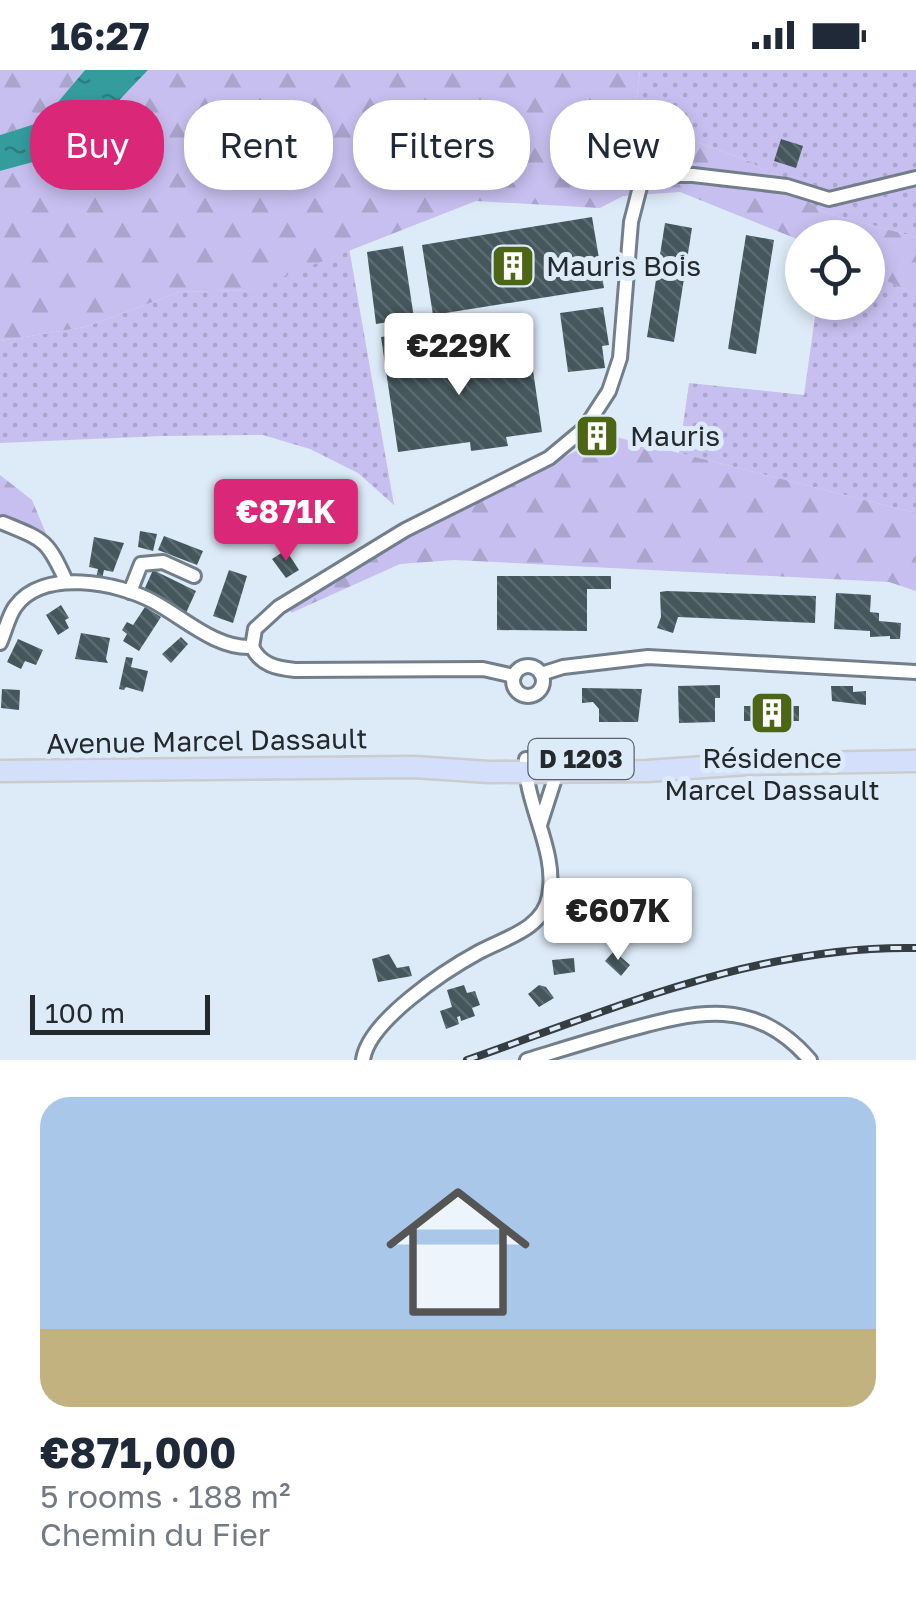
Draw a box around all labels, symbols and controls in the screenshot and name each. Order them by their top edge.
text: 16:27 [50,13,150,58]
chip: Buy [30,100,164,190]
chip: Rent [184,100,333,190]
chip: Filters [353,100,530,190]
chip: New [550,100,695,190]
map controls [785,220,885,320]
button: locate [785,220,885,320]
building icon: Mauris Bois [490,243,536,289]
place label: Mauris Bois [546,249,701,282]
pin: €229K [389,313,529,398]
text: €229K [406,326,512,364]
building icon: Mauris [574,413,620,459]
place label: Mauris [630,419,720,452]
pin: €871K [216,479,356,564]
text: €871K [236,492,336,530]
building icon: Résidence Marcel Dassault [749,690,795,736]
street label: Avenue Marcel Dassault [46,721,368,760]
road number: D 1203 [528,739,634,779]
place label: Résidence Marcel Dassault [664,741,880,806]
pin: €607K [548,878,688,963]
text: €607K [566,891,670,929]
scale bar [30,990,210,1034]
text: 100 m [45,996,125,1029]
icon: home [368,1162,548,1342]
text: €871,000 [40,1427,236,1477]
text: 5 rooms · 188 m² [40,1477,290,1515]
text: Chemin du Fier [40,1515,270,1553]

